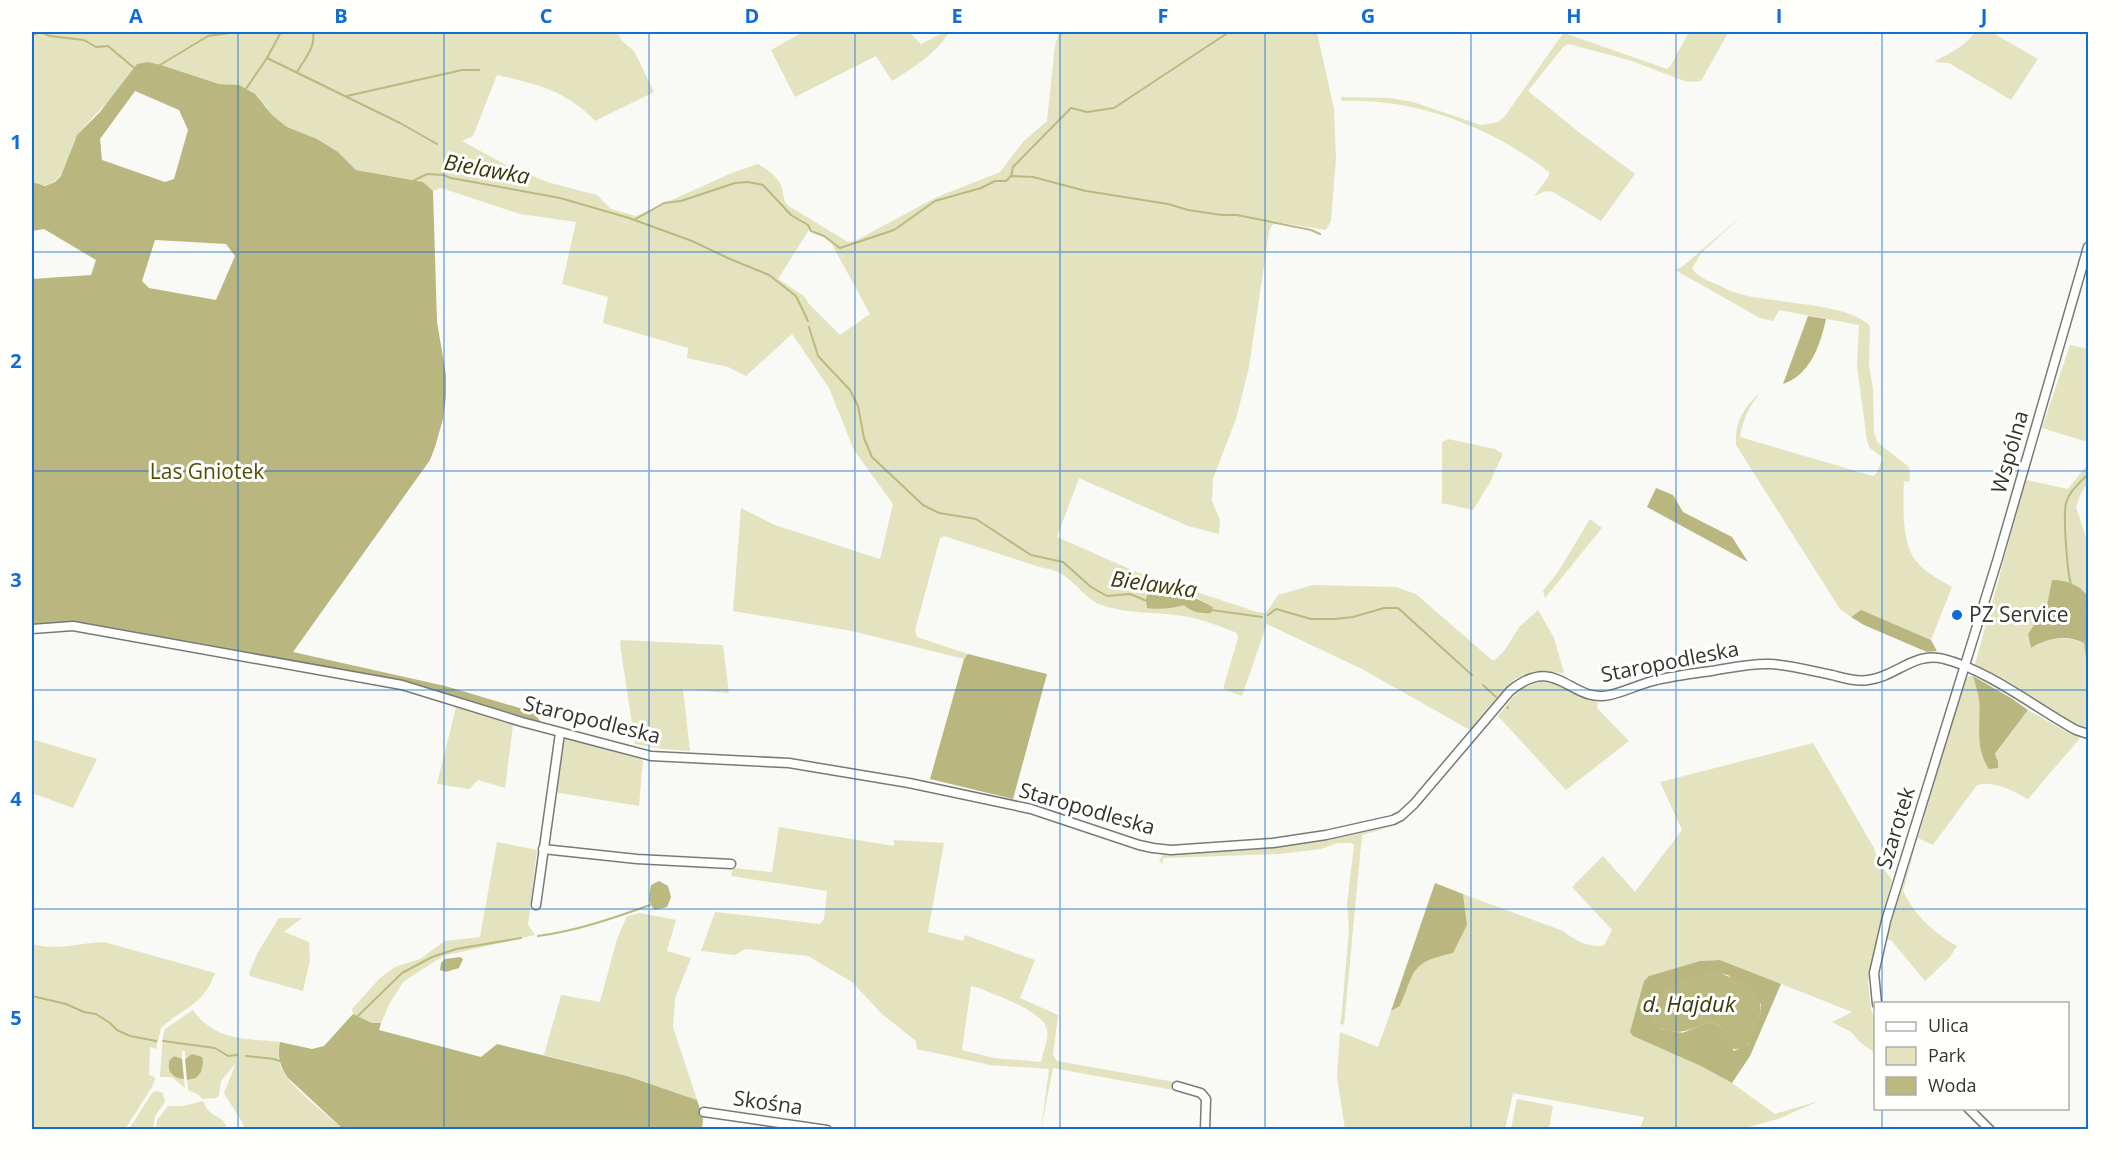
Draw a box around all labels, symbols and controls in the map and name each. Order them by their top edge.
text: A [129,2,143,29]
text: B [334,2,348,29]
text: C [540,2,553,29]
text: D [745,2,759,29]
text: E [951,2,963,29]
text: F [1158,2,1168,29]
text: G [1361,2,1375,29]
text: H [1566,2,1582,29]
text: I [1776,2,1782,29]
text: J [1979,2,1987,29]
text: 1 [10,128,22,155]
water label: Bielawka [442,146,532,190]
text: 2 [10,347,22,374]
street label: Wspólna [1984,407,2034,496]
park label: Las Gniotek [150,457,264,485]
water label: Bielawka [1109,562,1199,604]
text: 3 [10,566,22,593]
place label: PZ Service [1969,600,2069,628]
marker: PZ Service [1950,608,1964,622]
street label: Staropodleska [1598,634,1741,688]
street label: Staropodleska [521,689,664,750]
street label: Staropodleska [1016,775,1158,841]
street label: Szarotek [1869,783,1921,872]
text: 4 [10,785,22,812]
water label: d. Hajduk [1642,988,1737,1018]
legend [1874,1002,2069,1110]
text: 5 [10,1004,22,1031]
text: Ulica [1928,1013,1969,1037]
text: Park [1928,1043,1966,1067]
text: Woda [1928,1073,1976,1097]
street label: Skośna [732,1083,805,1121]

